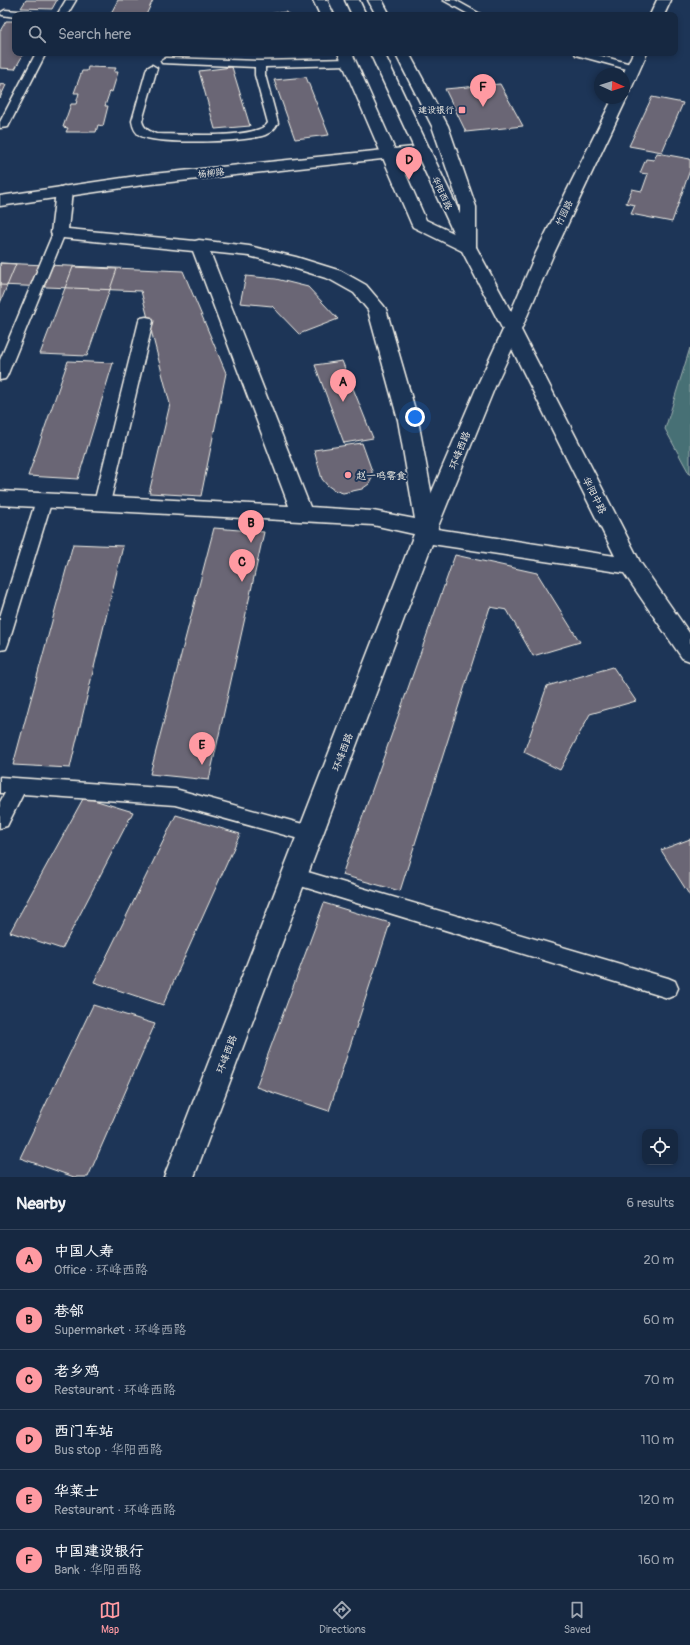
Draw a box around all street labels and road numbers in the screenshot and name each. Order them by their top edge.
street label: 杨柳路 [197,167,225,180]
street label: 华阳西路 [429,175,454,212]
street label: 竹园路 [554,199,575,228]
street label: 环峰西路 [447,430,473,471]
street label: 华阳中路 [580,475,609,516]
street label: 环峰西路 [330,732,356,773]
street label: 环峰西路 [214,1034,240,1075]

